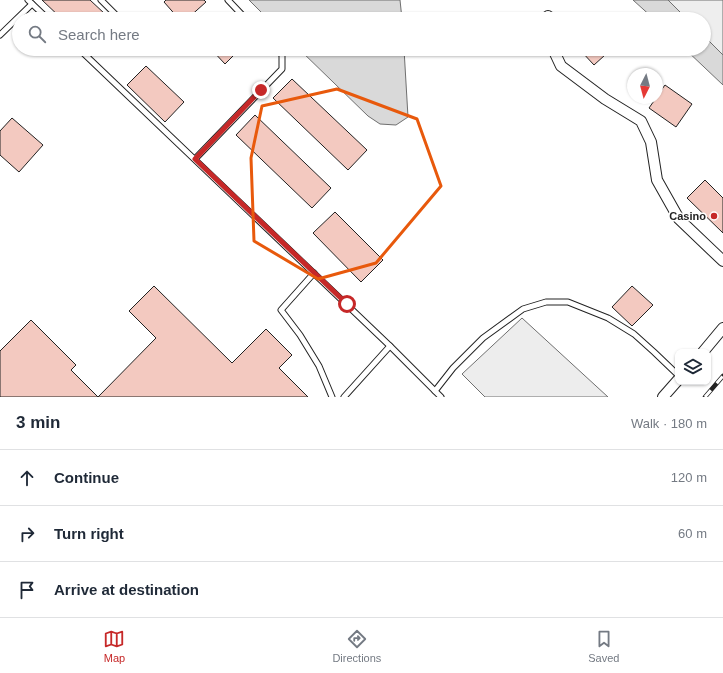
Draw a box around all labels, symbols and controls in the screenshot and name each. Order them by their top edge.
search box [12,12,711,56]
icon: search [26,23,48,45]
text: Search here [58,26,140,43]
north arrow [627,68,663,104]
route end [252,81,270,99]
place label: Casino [669,210,706,222]
marker: Casino [709,211,719,221]
route start [338,295,356,313]
map controls [675,349,711,385]
button: layers [675,349,711,385]
text: 3 min [16,413,60,432]
text: Walk · 180 m [631,416,707,431]
icon: ahead [16,467,38,489]
text: Continue [54,469,119,486]
text: 120 m [671,470,707,485]
icon: right [16,523,38,545]
text: Turn right [54,525,124,542]
text: 60 m [678,526,707,541]
icon: arrive [16,579,38,601]
text: Arrive at destination [54,581,199,598]
tab: Map [103,628,125,664]
tab: Directions [332,628,381,664]
tab: Saved [588,628,619,664]

